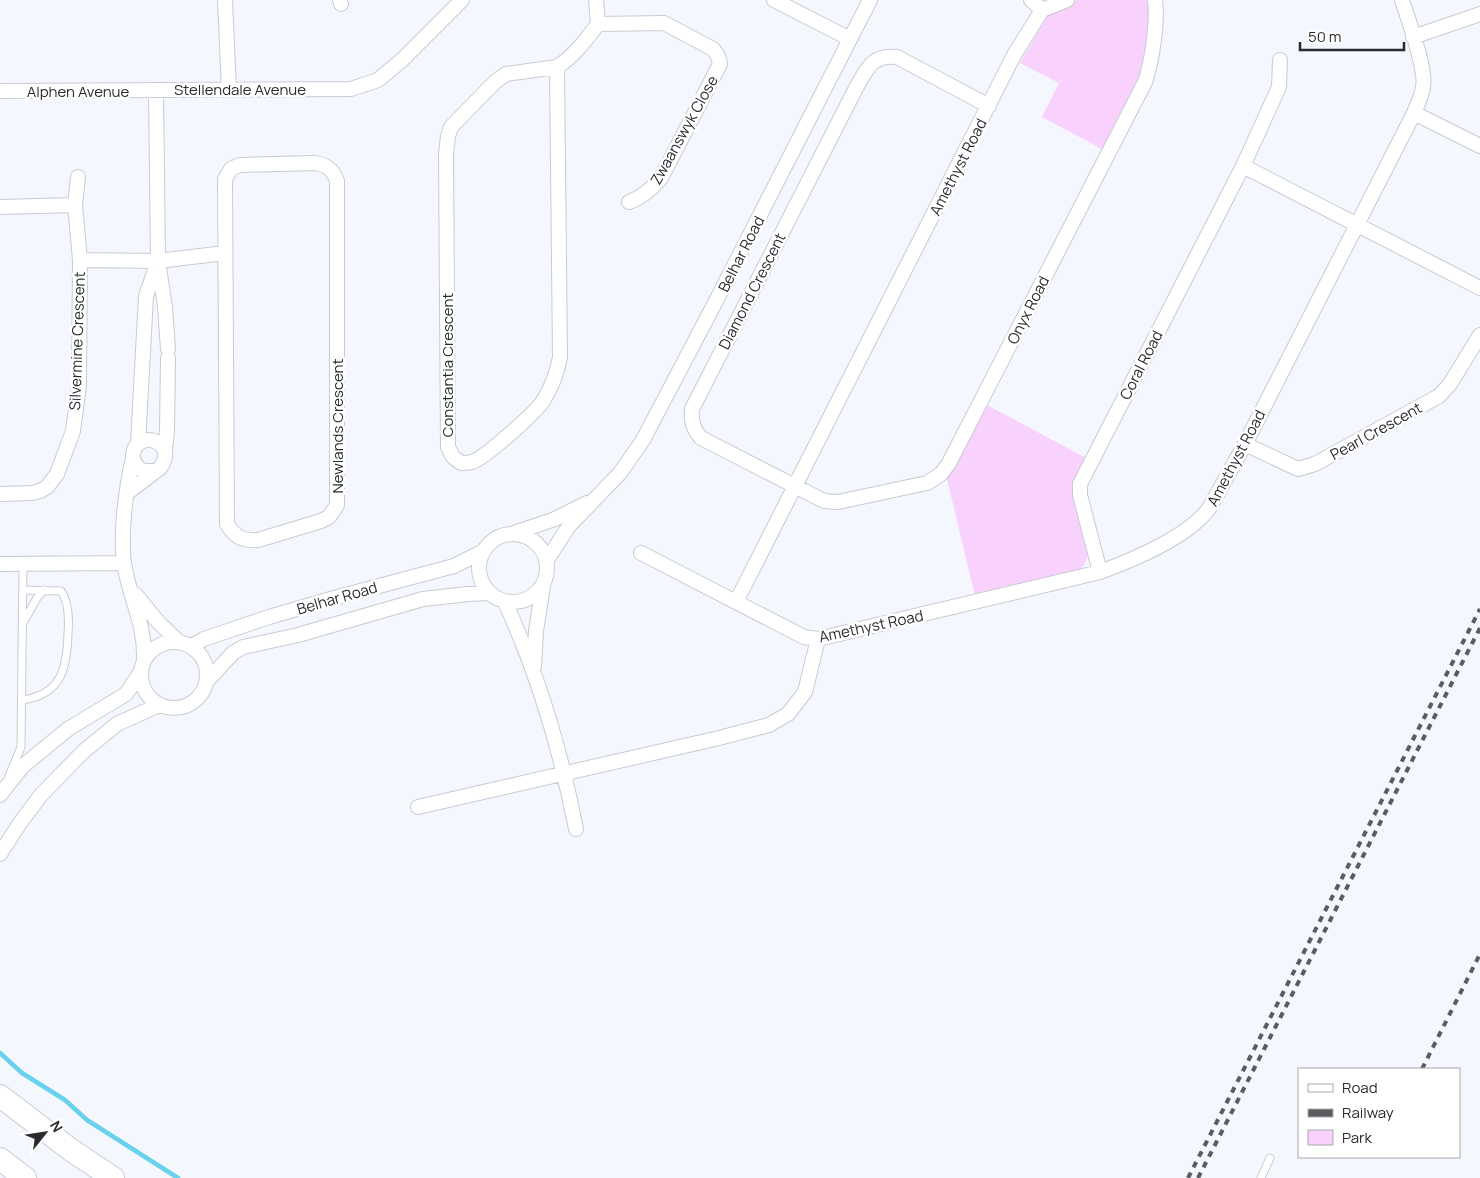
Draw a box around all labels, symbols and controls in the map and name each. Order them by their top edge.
scale bar [1300,20,1404,52]
text: 50 m [1308,26,1342,47]
street label: Zwaanswyk Close [645,71,723,188]
street label: Stellendale Avenue [174,79,306,100]
street label: Alphen Avenue [27,81,130,102]
street label: Amethyst Road [925,115,991,219]
street label: Belhar Road [713,212,769,296]
street label: Diamond Crescent [714,229,790,353]
street label: Silvermine Crescent [64,271,90,411]
street label: Onyx Road [1002,272,1054,348]
street label: Constantia Crescent [437,293,458,437]
street label: Coral Road [1115,327,1167,403]
street label: Newlands Crescent [327,359,348,493]
street label: Pearl Crescent [1326,397,1426,465]
street label: Amethyst Road [1202,406,1270,510]
street label: Belhar Road [294,577,380,619]
street label: Amethyst Road [817,605,925,647]
legend [1298,1068,1460,1158]
text: Road [1342,1077,1378,1098]
text: Railway [1342,1102,1394,1123]
north arrow [20,1108,70,1158]
text: N [46,1117,67,1135]
text: Park [1342,1127,1372,1148]

